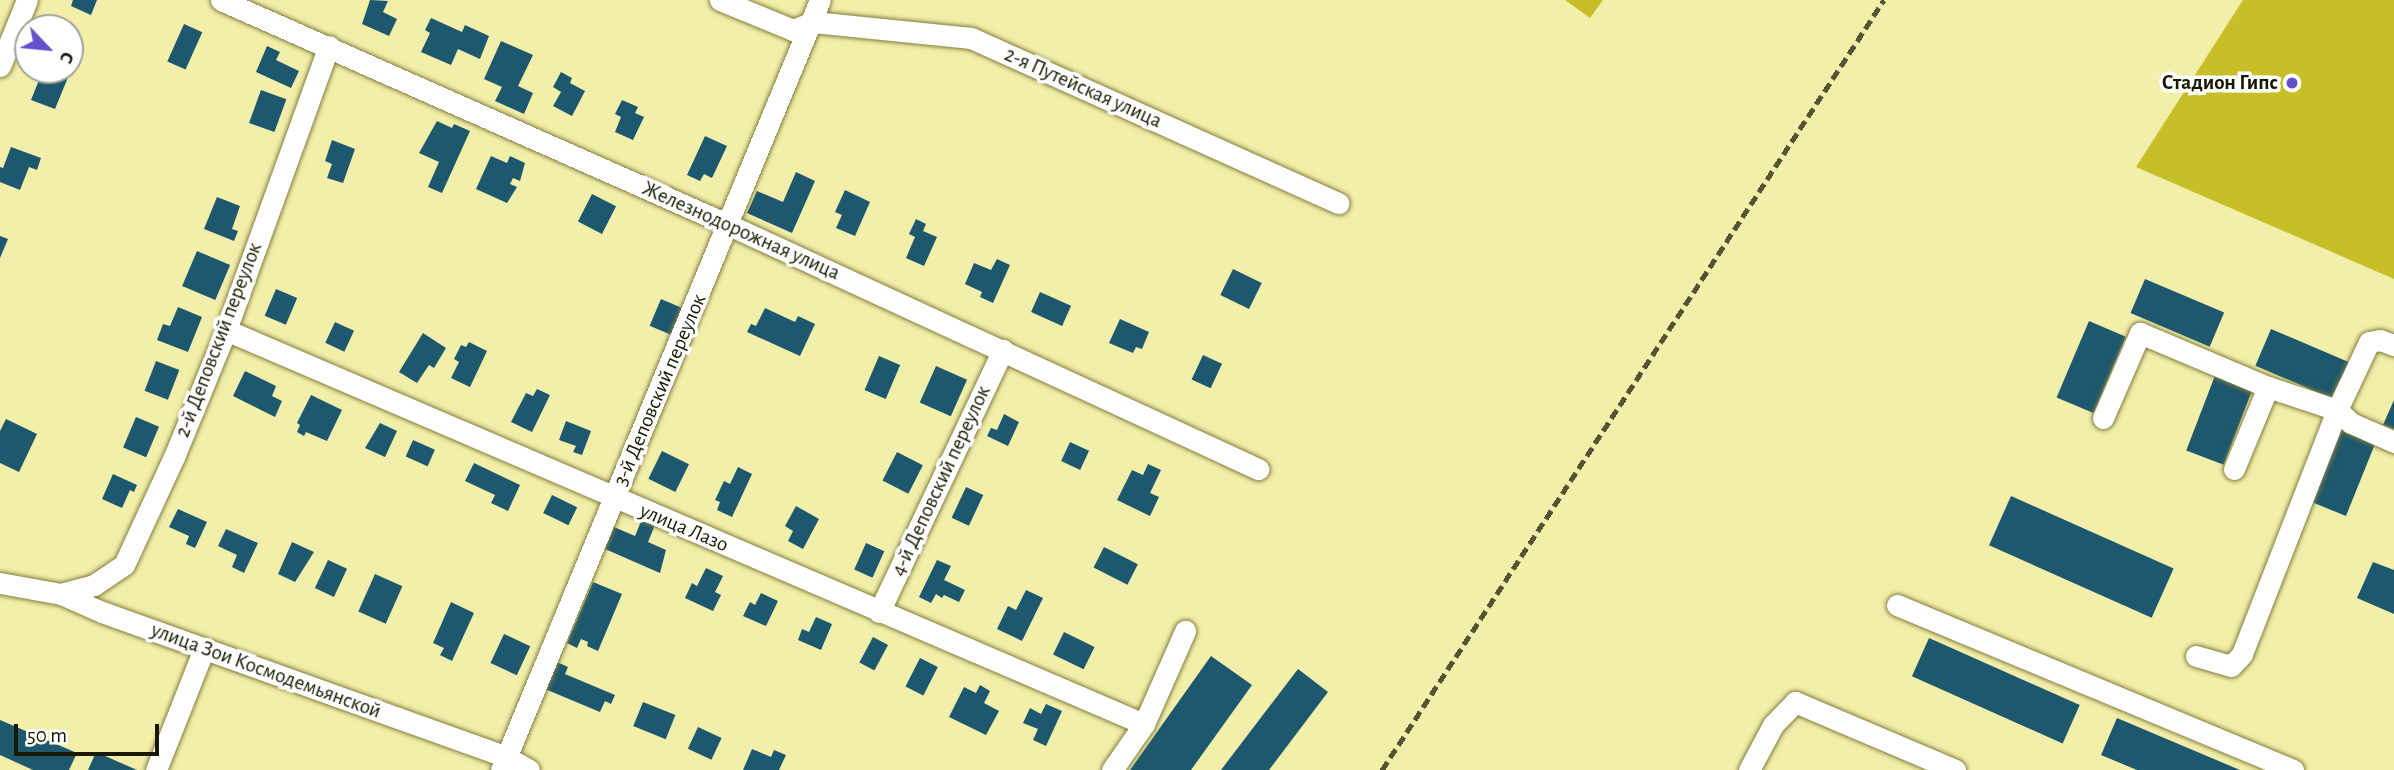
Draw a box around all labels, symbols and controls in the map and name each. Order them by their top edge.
north arrow [14,14,84,84]
street label: 2-я Путейская улица [1000,42,1166,134]
text: С [56,49,77,66]
place label: Стадион Гипс [2162,70,2278,96]
marker: Стадион Гипс [2284,75,2300,91]
street label: Железнодорожная улица [638,176,844,286]
street label: 2-й Деповский переулок [170,239,268,441]
street label: 3-й Деповский переулок [608,290,712,490]
street label: 4-й Деповский переулок [886,382,996,580]
street label: улица Лазо [636,498,732,558]
street label: улица Зои Космодемьянской [148,618,384,724]
scale bar [18,710,163,754]
text: 50 m [27,725,67,746]

